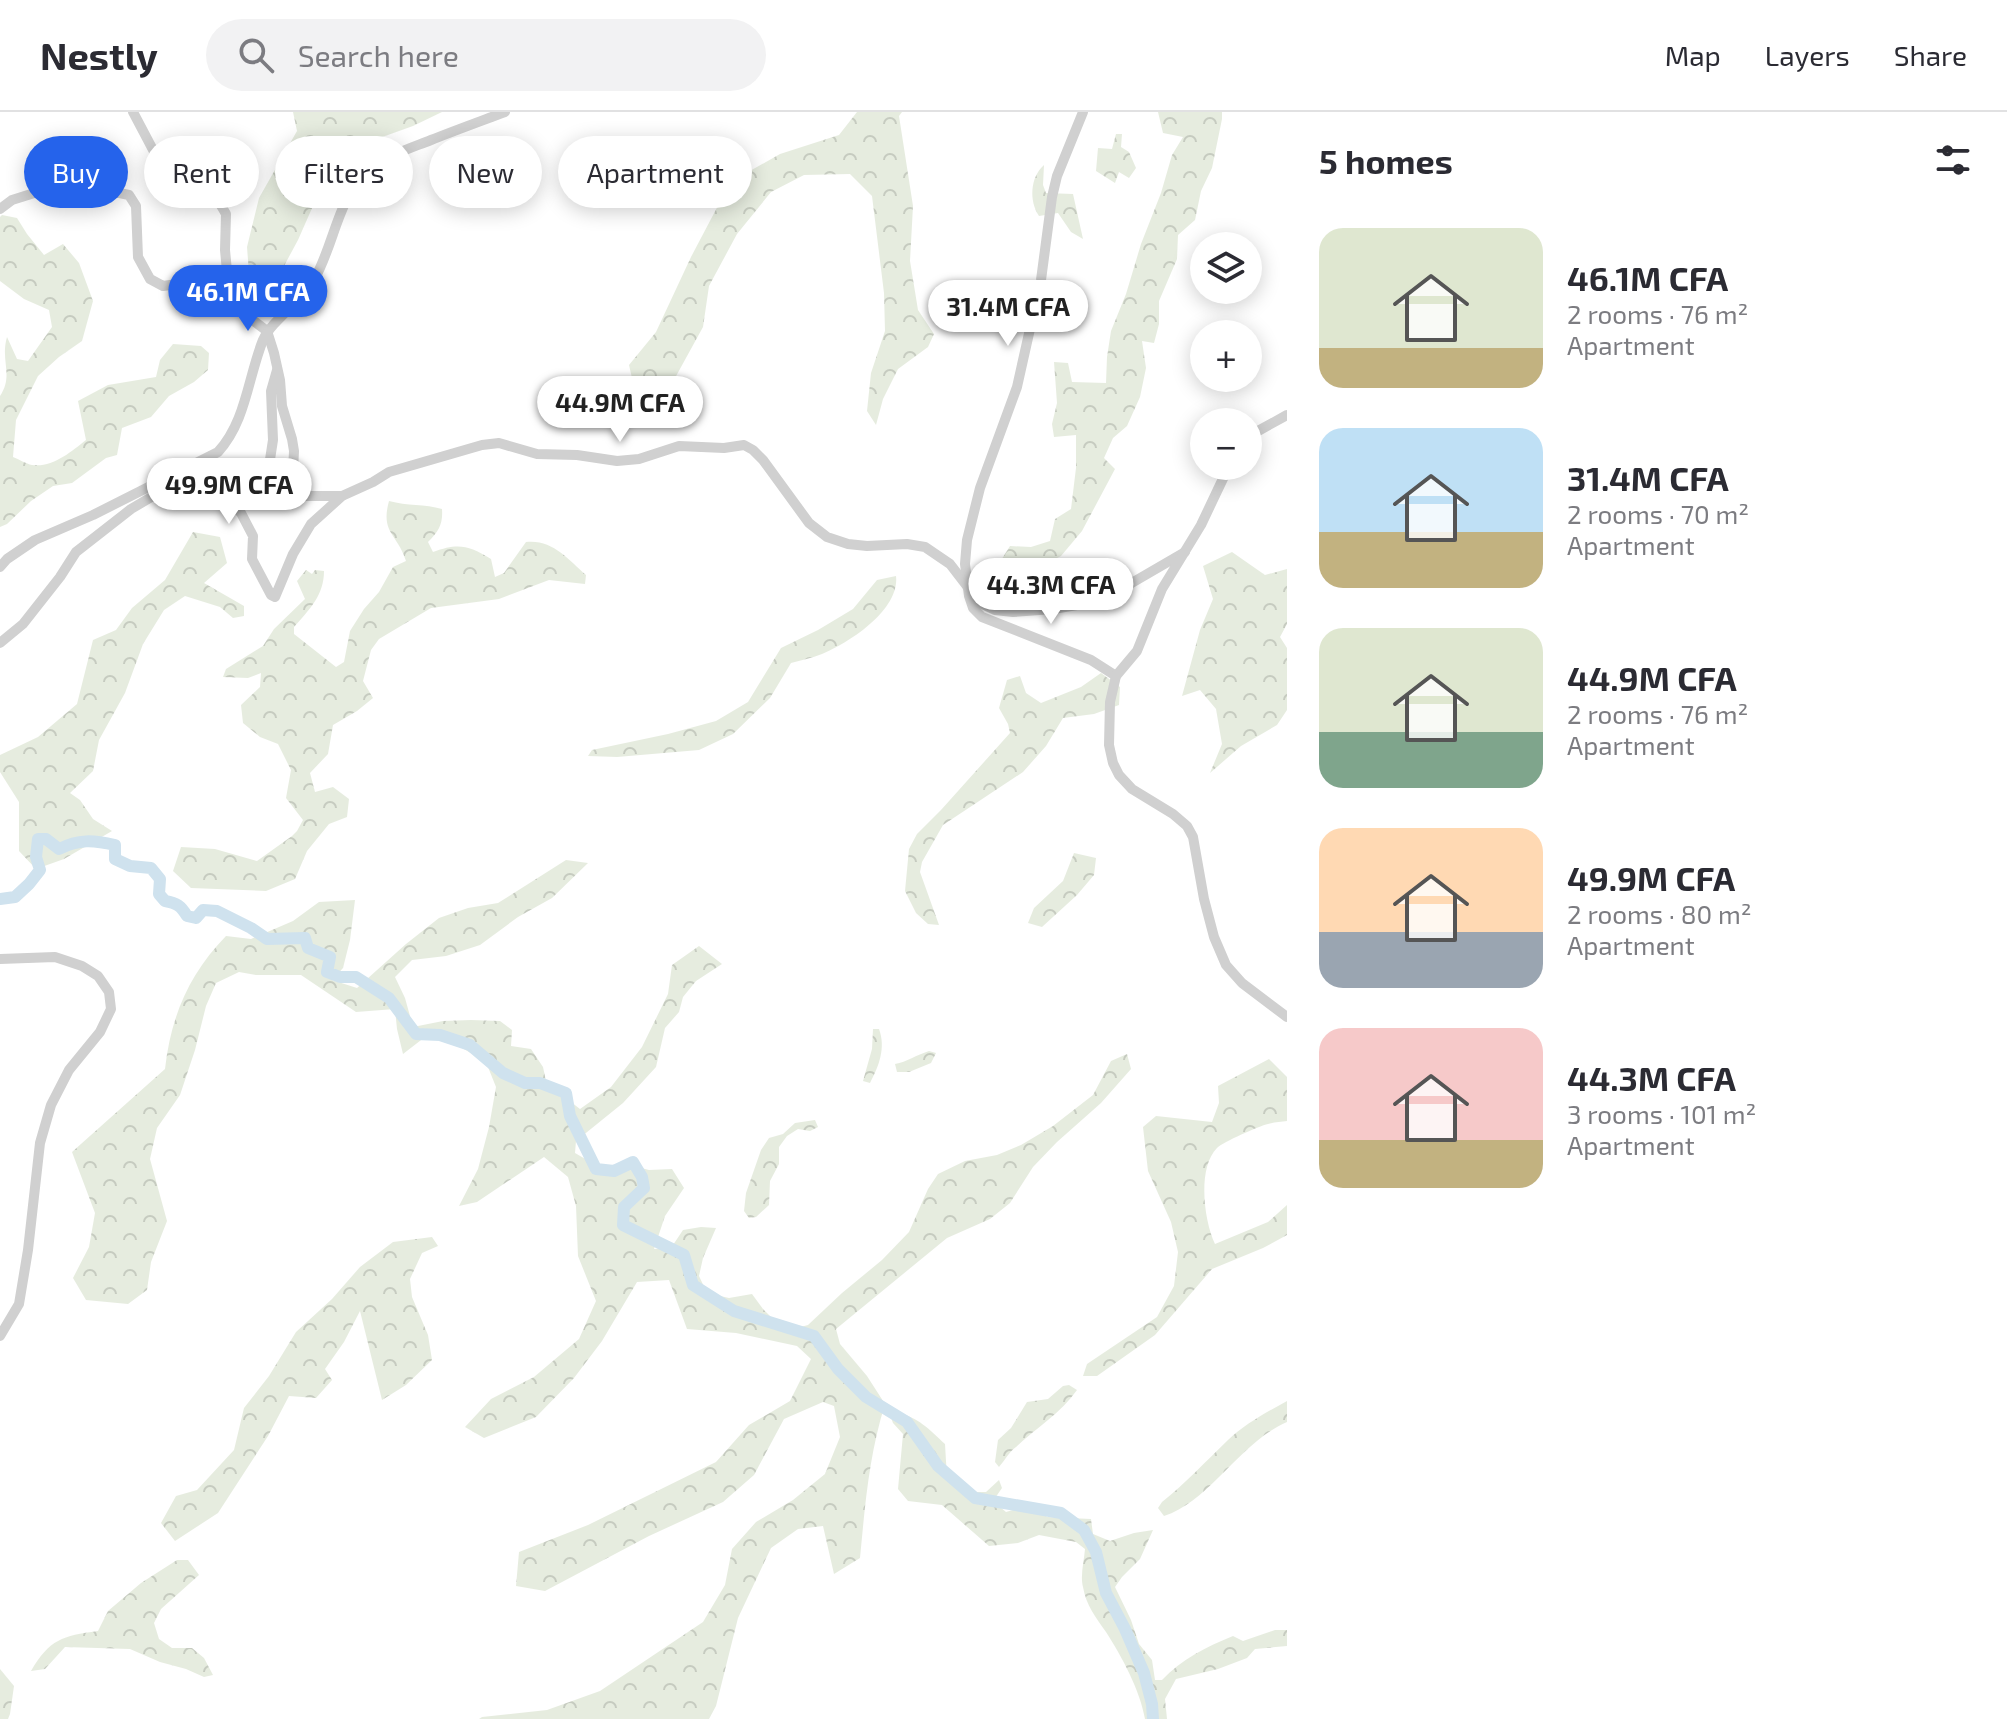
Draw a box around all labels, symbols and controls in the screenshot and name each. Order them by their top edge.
search box [206,19,766,91]
text: Nestly [40,32,158,78]
icon: search [234,33,278,77]
text: Search here [298,37,459,73]
text: Map [1665,38,1721,72]
text: Layers [1765,38,1850,72]
text: Share [1894,38,1967,72]
chip: Buy [24,136,128,208]
chip: Rent [144,136,259,208]
chip: Filters [275,136,413,208]
chip: New [429,136,542,208]
chip: Apartment [558,136,752,208]
icon: filters [1931,138,1975,182]
text: 5 homes [1319,140,1453,181]
map controls [1190,232,1262,480]
button: layers [1190,232,1262,304]
text: 46.1M CFA [1567,257,1728,298]
icon: home [1383,260,1479,356]
pin: 46.1M CFA [156,265,340,333]
text: 46.1M CFA [186,275,310,306]
pin: 31.4M CFA [916,280,1100,348]
text: 31.4M CFA [946,290,1070,321]
text: 2 rooms · 76 m² [1567,298,1748,329]
button: + [1190,320,1262,392]
text: Apartment [1567,329,1695,360]
pin: 44.9M CFA [528,376,712,444]
text: 44.9M CFA [555,386,685,417]
button: − [1190,408,1262,480]
text: 31.4M CFA [1567,457,1729,498]
pin: 49.9M CFA [137,458,321,526]
icon: home [1383,460,1479,556]
text: 49.9M CFA [165,468,293,499]
text: 2 rooms · 70 m² [1567,498,1749,529]
text: Apartment [1567,529,1695,560]
pin: 44.3M CFA [959,558,1143,626]
text: 44.3M CFA [986,568,1116,599]
text: 44.9M CFA [1567,657,1737,698]
icon: home [1383,660,1479,756]
text: 2 rooms · 76 m² [1567,698,1748,729]
text: Apartment [1567,729,1695,760]
text: 49.9M CFA [1567,857,1735,898]
icon: home [1383,860,1479,956]
text: 2 rooms · 80 m² [1567,898,1752,929]
text: Apartment [1567,929,1695,960]
text: 44.3M CFA [1567,1057,1736,1098]
icon: home [1383,1060,1479,1156]
text: 3 rooms · 101 m² [1567,1098,1756,1129]
text: Apartment [1567,1129,1695,1160]

